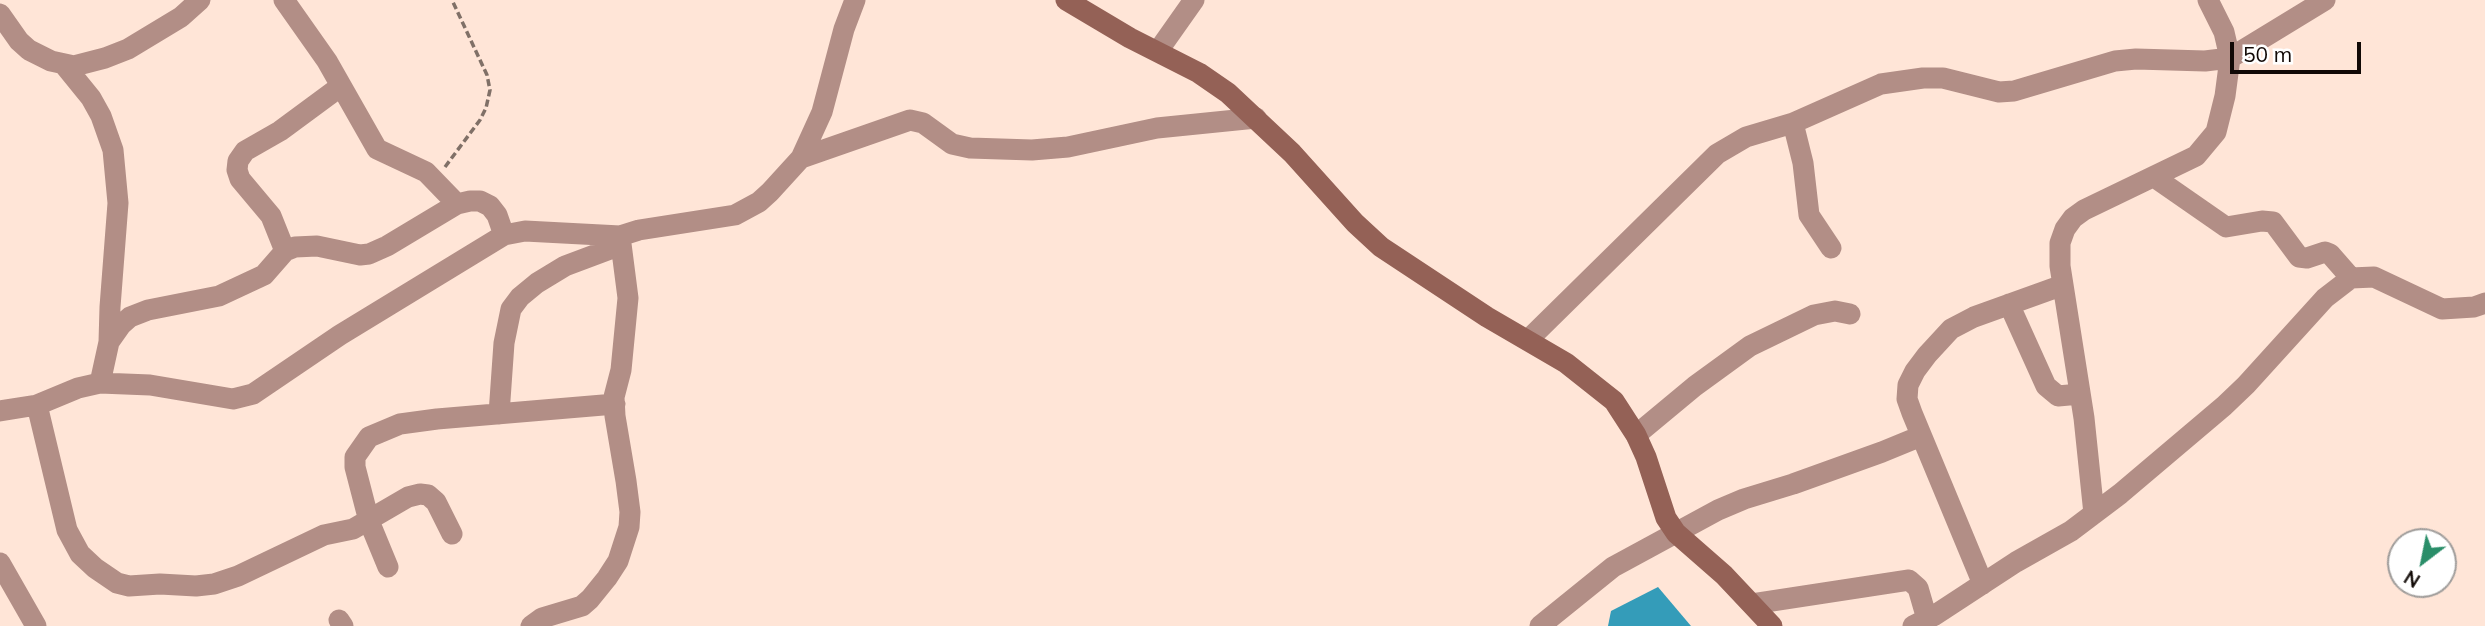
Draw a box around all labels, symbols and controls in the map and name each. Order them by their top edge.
scale bar [2233,28,2364,72]
text: 50 m [2243,41,2292,67]
north arrow [2387,528,2457,598]
text: N [2399,565,2424,593]

